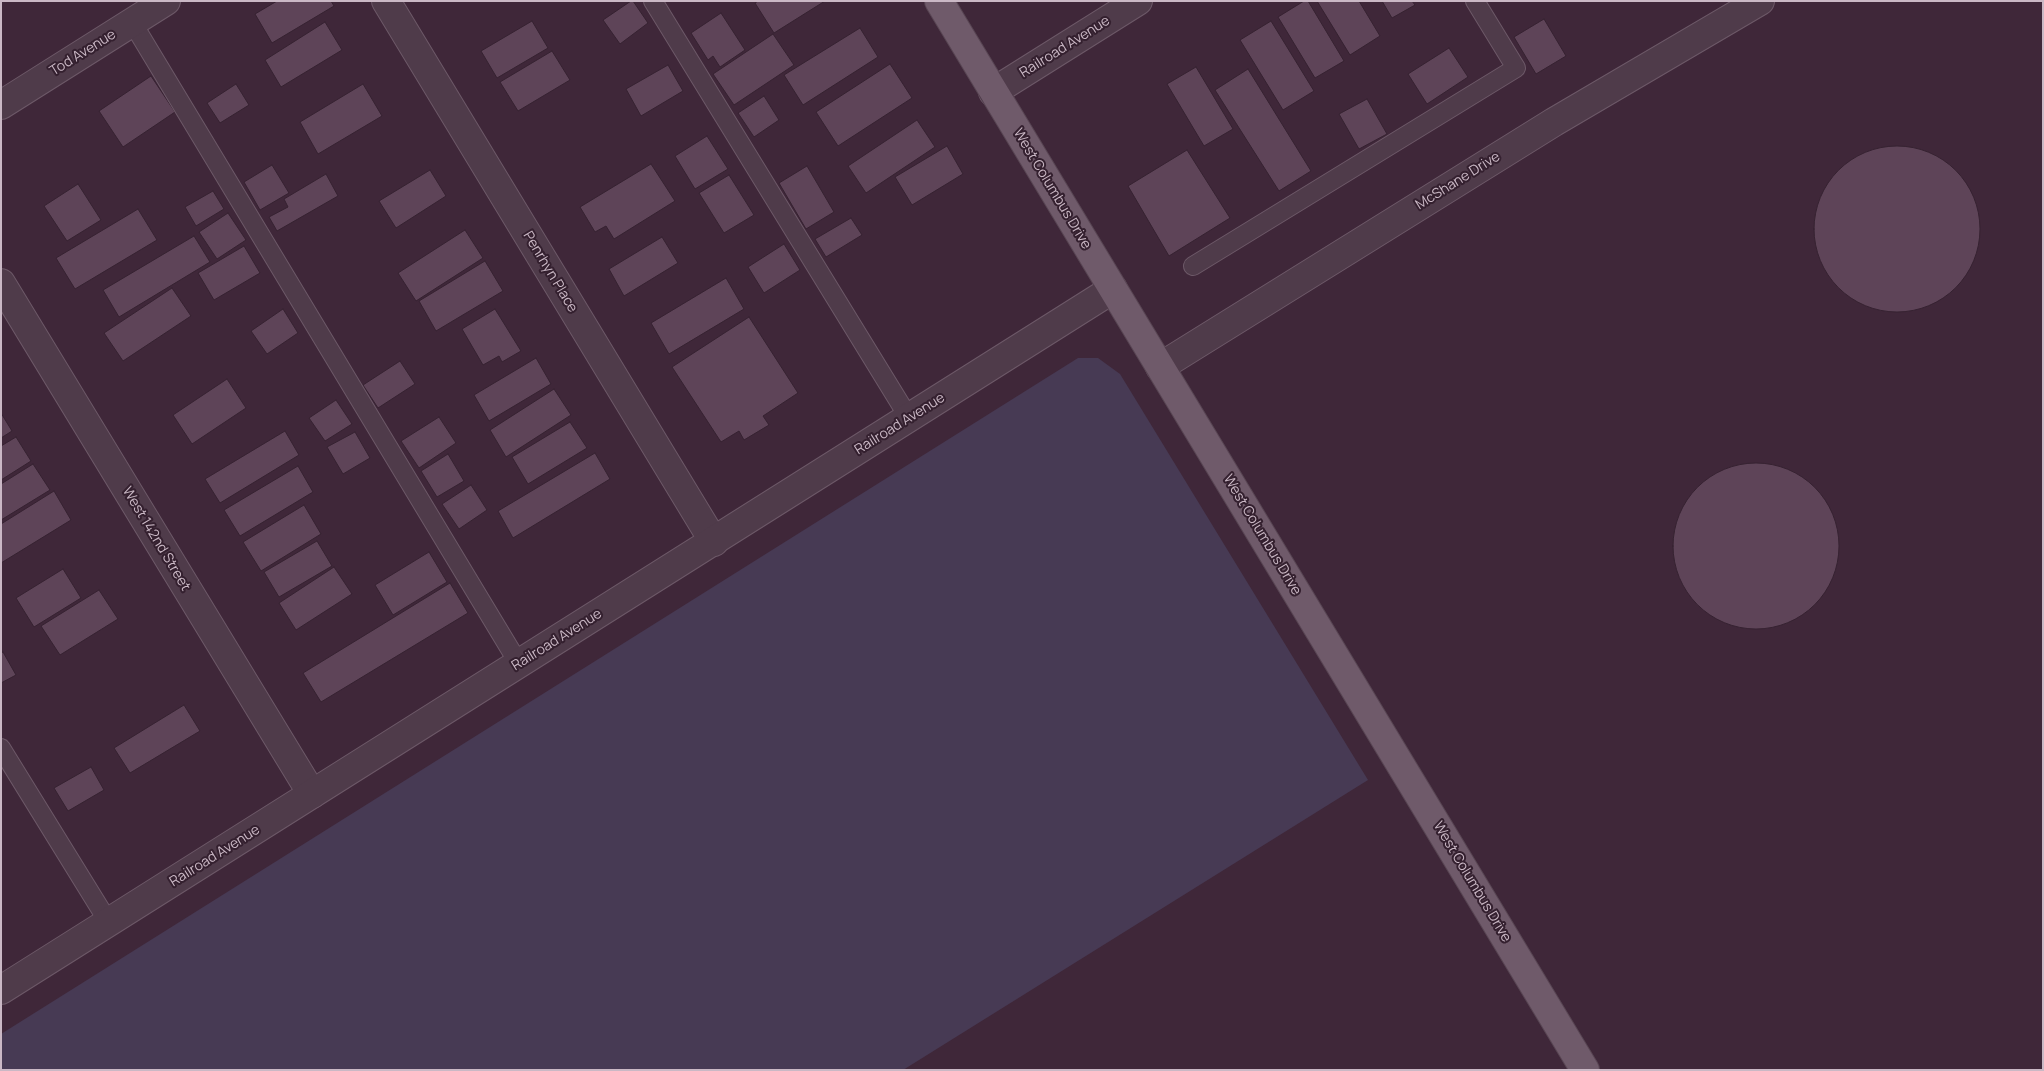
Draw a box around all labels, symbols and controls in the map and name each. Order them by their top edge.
street label: Railroad Avenue [1017,13,1113,81]
street label: Tod Avenue [47,26,119,80]
street label: West Columbus Drive [1009,126,1095,252]
street label: McShane Drive [1413,148,1503,214]
street label: Penrhyn Place [519,228,581,316]
street label: Railroad Avenue [852,390,948,458]
street label: West Columbus Drive [1219,472,1305,598]
street label: West 142nd Street [118,484,194,594]
street label: Railroad Avenue [509,606,605,674]
street label: West Columbus Drive [1429,819,1515,945]
street label: Railroad Avenue [167,822,263,890]

